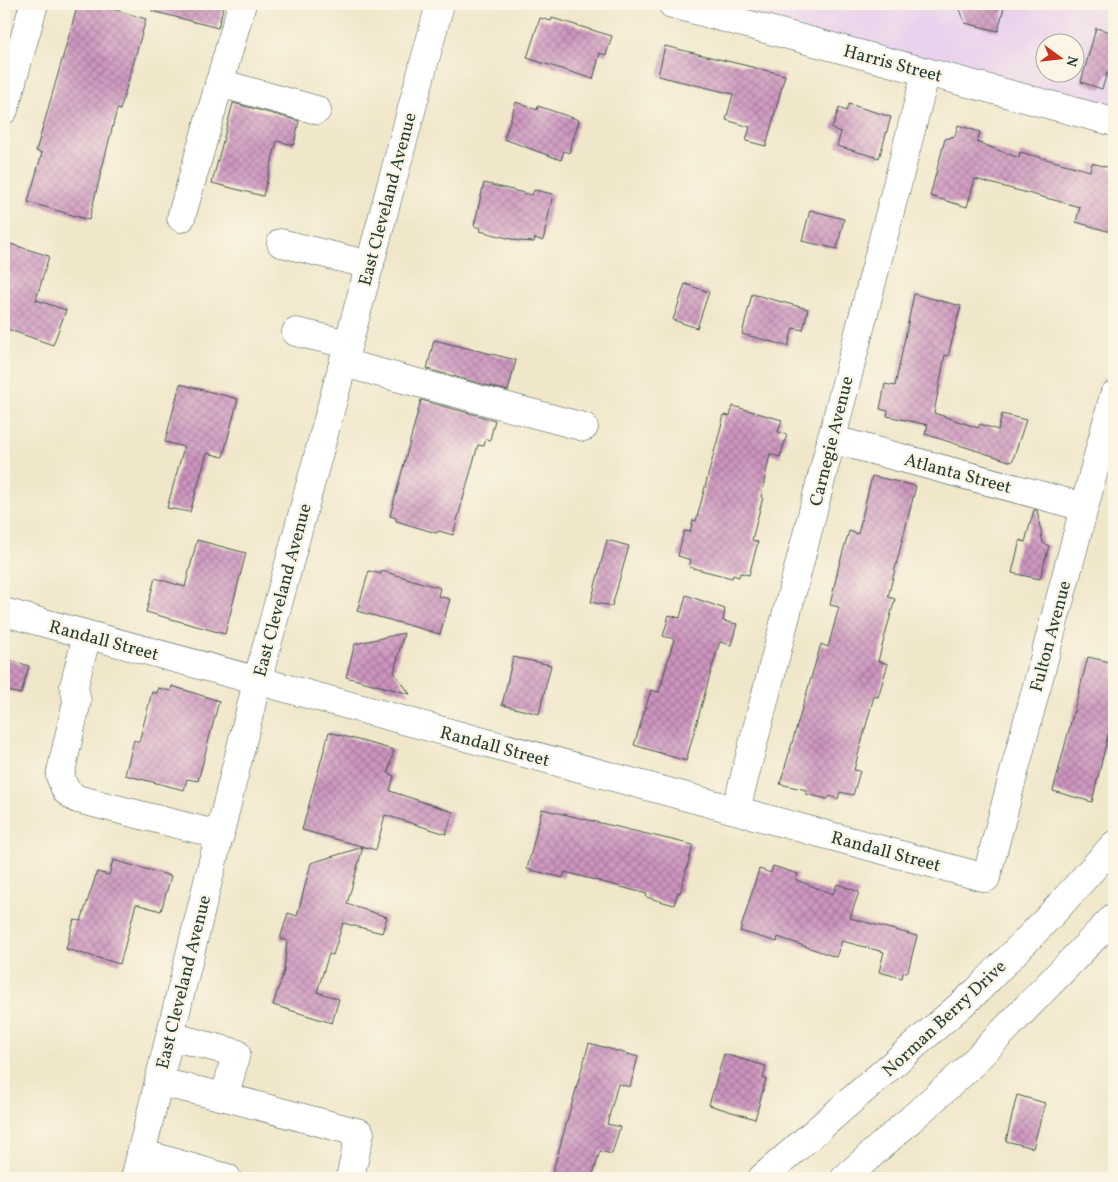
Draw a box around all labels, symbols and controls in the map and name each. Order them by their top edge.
north arrow [1036,32,1086,82]
street label: Harris Street [840,39,945,90]
text: N [1061,54,1082,68]
street label: East Cleveland Avenue [353,110,424,289]
street label: Carnegie Avenue [804,374,861,509]
street label: Atlanta Street [901,448,1014,501]
street label: East Cleveland Avenue [248,501,319,680]
street label: Fulton Avenue [1025,578,1078,695]
street label: Randall Street [46,615,161,668]
street label: Randall Street [437,721,552,774]
street label: Randall Street [828,826,943,879]
street label: East Cleveland Avenue [151,893,218,1072]
street label: Norman Berry Drive [878,955,1013,1083]

